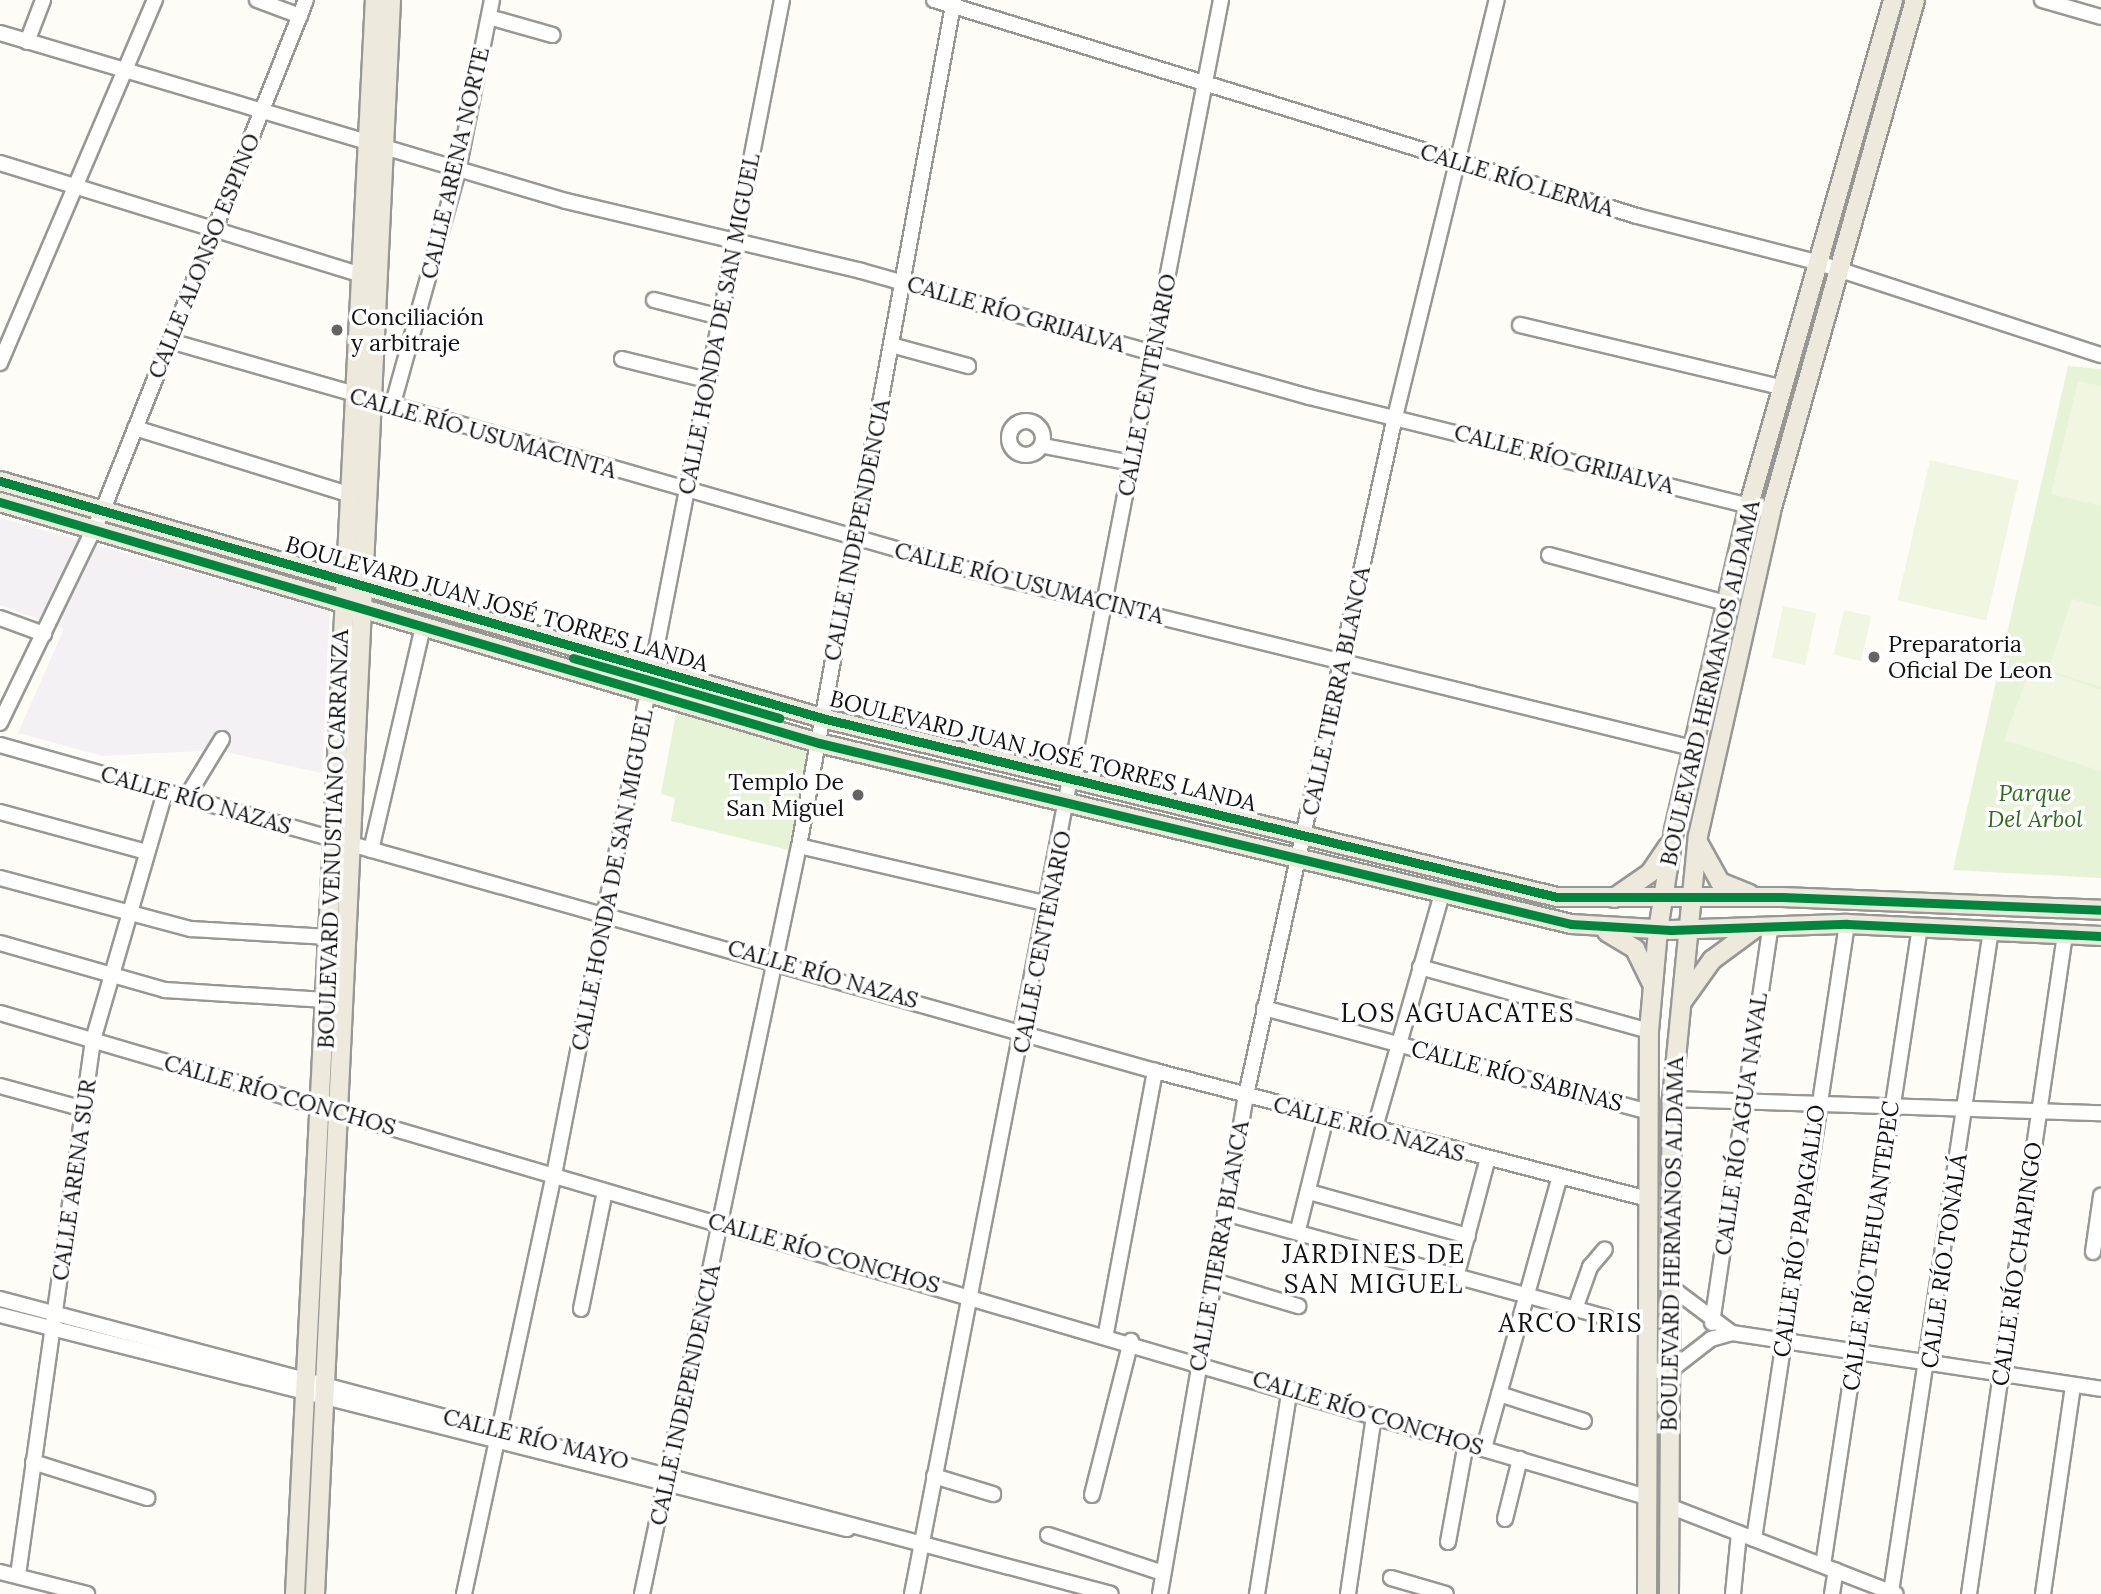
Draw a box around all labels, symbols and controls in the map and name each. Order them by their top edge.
street label: CALLE ARENA NORTE [415,44,495,282]
street label: CALLE ALONSO ESPINO [142,129,266,383]
street label: CALLE RÍO LERMA [1417,137,1617,223]
street label: CALLE HONDA DE SAN MIGUEL [672,151,766,497]
street label: CALLE RÍO GRIJALVA [904,270,1128,358]
street label: CALLE CENTENARIO [1112,271,1182,499]
place label: Conciliación y arbitraje [351,303,484,357]
marker: Conciliación y arbitraje [329,322,345,338]
street label: CALLE RÍO USUMACINTA [346,382,620,484]
street label: CALLE INDEPENDENCIA [818,397,896,663]
street label: CALLE RÍO GRIJALVA [1451,418,1677,500]
street label: BOULEVARD HERMANOS ALDAMA [1654,497,1766,869]
street label: BOULEVARD JUAN JOSÉ TORRES LANDA [282,530,712,678]
street label: CALLE RÍO USUMACINTA [892,536,1166,630]
street label: CALLE TIERRA BLANCA [1296,564,1376,818]
street label: BOULEVARD VENUSTIANO CARRANZA [312,629,354,1049]
place label: Preparatoria Oficial De Leon [1888,630,2052,684]
marker: Preparatoria Oficial De Leon [1866,649,1882,665]
street label: BOULEVARD JUAN JOSÉ TORRES LANDA [827,685,1259,817]
street label: CALLE HONDA DE SAN MIGUEL [565,707,659,1053]
street label: CALLE RÍO NAZAS [97,760,295,840]
place label: Templo De San Miguel [726,768,844,822]
park label: Parque Del Arbol [1987,779,2083,833]
marker: Templo De San Miguel [850,787,866,803]
street label: CALLE CENTENARIO [1007,828,1077,1056]
street label: CALLE RÍO NAZAS [724,934,922,1014]
street label: CALLE RÍO AGUA NAVAL [1709,991,1773,1257]
district label: LOS AGUACATES [1342,997,1574,1029]
street label: CALLE RÍO SABINAS [1408,1035,1626,1117]
street label: CALLE RÍO CONCHOS [161,1049,399,1141]
street label: BOULEVARD HERMANOS ALDAMA [1655,1056,1689,1432]
street label: CALLE ARENA SUR [46,1078,102,1282]
street label: CALLE RÍO NAZAS [1270,1090,1468,1168]
street label: CALLE RÍO TEHUANTEPEC [1837,1099,1905,1393]
street label: CALLE RÍO PAPAGALLO [1768,1103,1830,1359]
street label: CALLE TIERRA BLANCA [1183,1118,1255,1374]
street label: CALLE RÍO CHAPINGO [1986,1140,2048,1388]
street label: CALLE RÍO TONALÁ [1915,1152,1973,1370]
street label: CALLE RÍO CONCHOS [705,1207,943,1299]
district label: JARDINES DE SAN MIGUEL [1283,1238,1465,1300]
street label: CALLE INDEPENDENCIA [644,1262,726,1528]
district label: ARCO IRIS [1500,1307,1642,1339]
street label: CALLE RÍO CONCHOS [1249,1365,1487,1461]
street label: CALLE RÍO MAYO [440,1403,632,1475]

